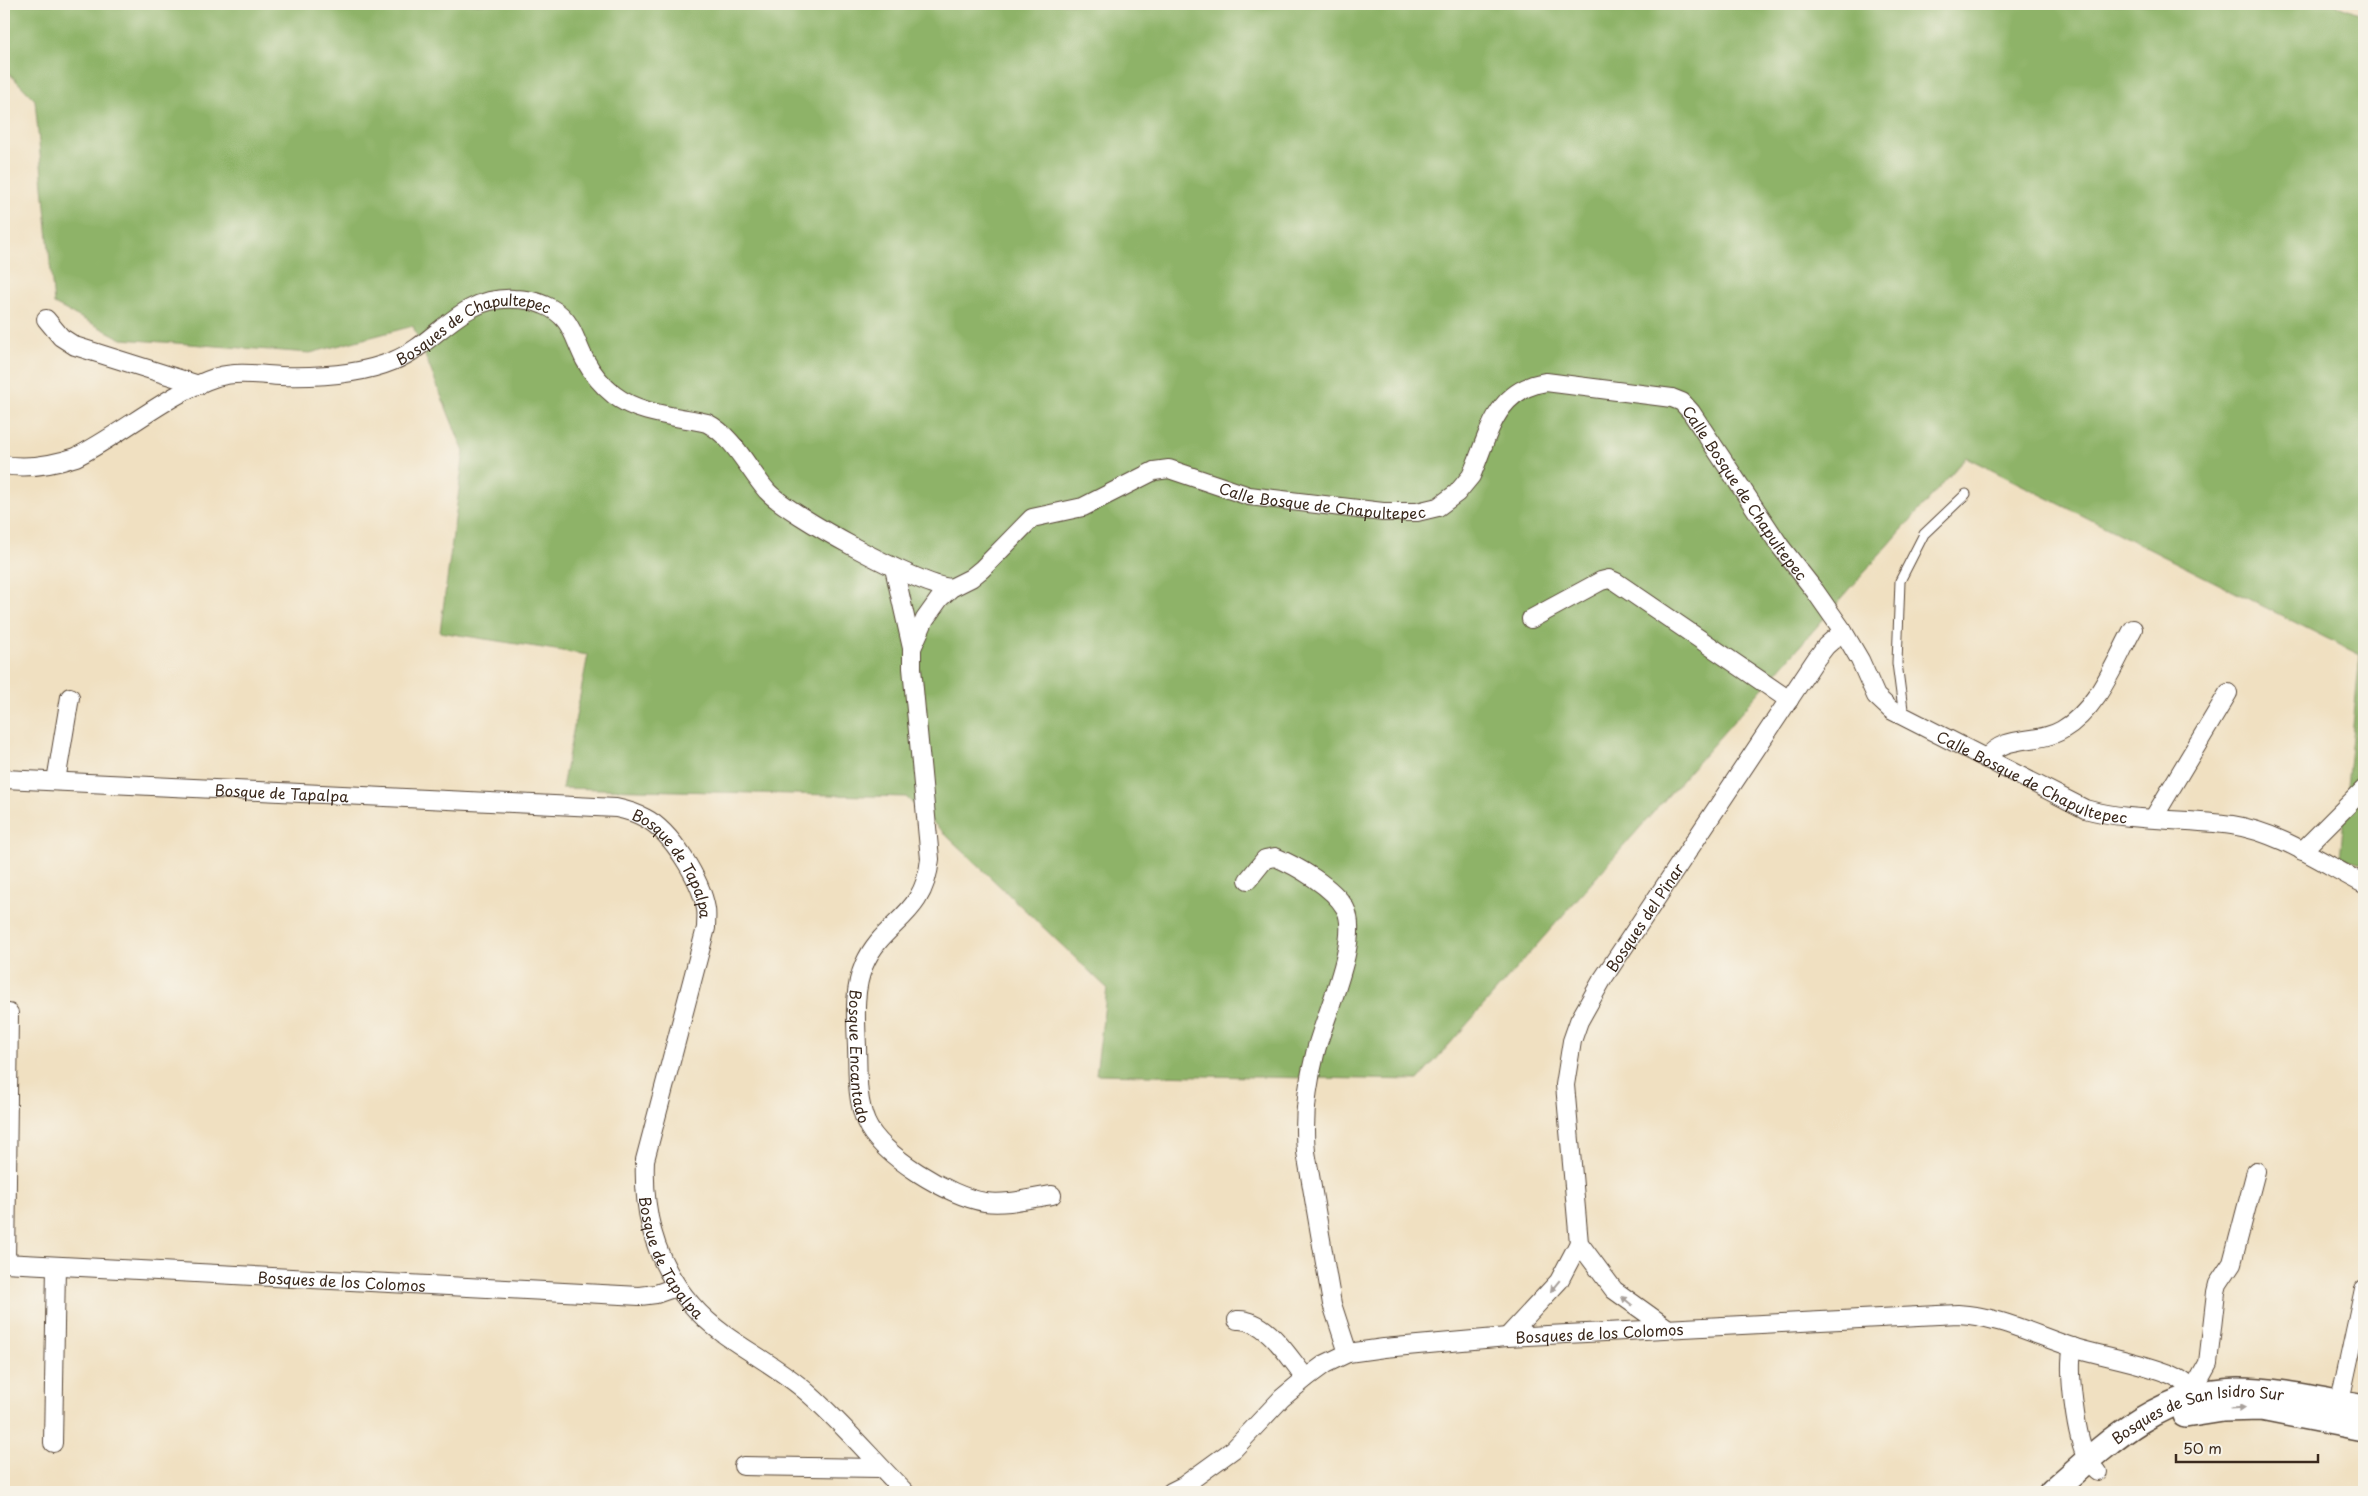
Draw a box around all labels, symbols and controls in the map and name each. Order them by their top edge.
street label: Bosques de Chapultepec [391,287,556,370]
street label: Calle Bosque de Chapultepec [1678,399,1814,585]
street label: Calle Bosque de Chapultepec [1216,475,1428,524]
street label: Calle Bosque de Chapultepec [1933,724,2129,828]
street label: Bosque de Tapalpa [214,777,350,807]
street label: Bosque de Tapalpa [629,802,718,919]
street label: Bosques del Pinar [1599,858,1689,976]
street label: Bosque Encantado [844,989,877,1126]
street label: Bosque de Tapalpa [634,1195,710,1324]
street label: Bosques de los Colomos [257,1265,426,1296]
one-way arrow [1550,1279,1561,1292]
one-way arrow [1621,1295,1634,1306]
street label: Bosques de los Colomos [1515,1317,1684,1348]
street label: Bosques de San Isidro Sur [2106,1378,2286,1449]
one-way arrow [2230,1403,2246,1411]
scale bar [2176,1431,2318,1463]
text: 50 m [2183,1436,2222,1459]

